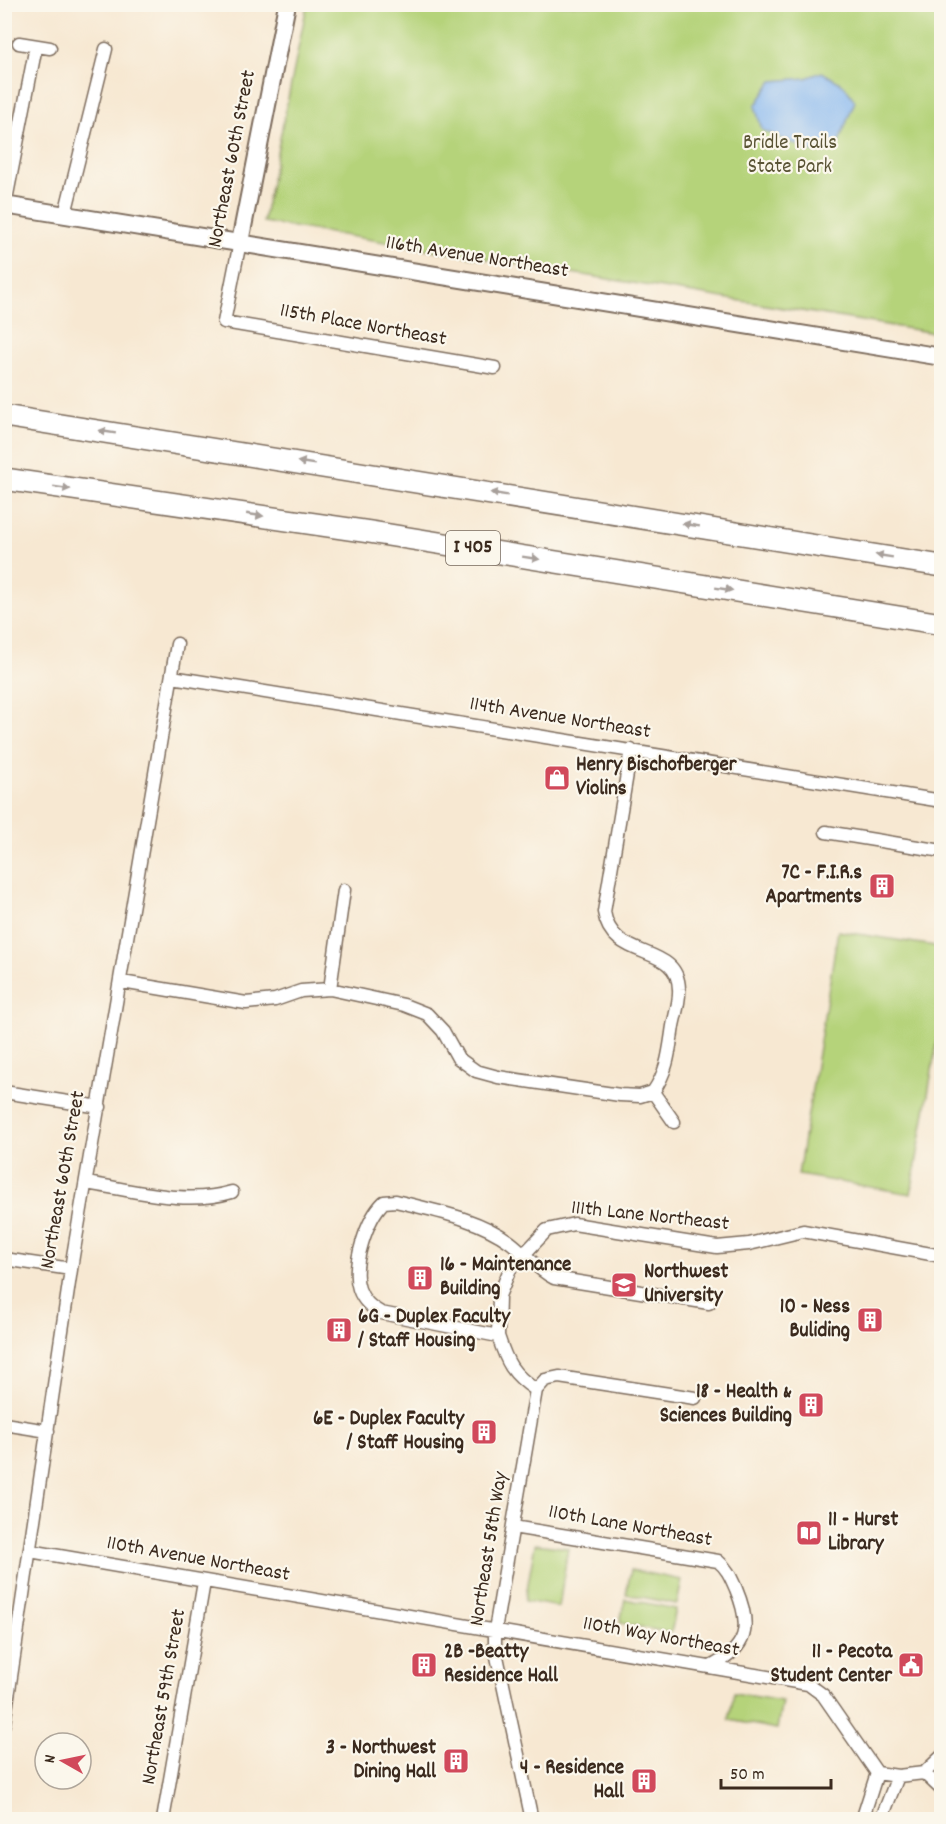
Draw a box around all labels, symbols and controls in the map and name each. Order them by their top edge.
street label: Northeast 60th Street [201,67,265,250]
park label: Bridle Trails State Park [743,129,837,183]
street label: 116th Avenue Northeast [384,229,571,287]
street label: 115th Place Northeast [277,297,449,355]
one-way arrow [97,428,116,437]
one-way arrow [297,458,316,467]
one-way arrow [53,483,72,492]
one-way arrow [489,489,508,498]
one-way arrow [246,511,265,520]
one-way arrow [682,520,701,529]
road number: I 405 [446,531,500,565]
one-way arrow [874,552,893,561]
one-way arrow [522,553,541,562]
one-way arrow [714,584,733,593]
street label: 114th Avenue Northeast [467,690,653,748]
place label: Henry Bischofberger Violins [576,751,738,805]
shop icon: Henry Bischofberger Violins [542,763,572,793]
place label: 7C - F.I.R.s Apartments [766,859,862,913]
building icon: 7C - F.I.R.s Apartments [867,871,897,901]
street label: Northeast 60th Street [34,1088,94,1271]
street label: 111th Lane Northeast [570,1194,731,1240]
place label: 16 - Maintenance Building [440,1251,571,1305]
place label: Northwest University [644,1258,728,1312]
building icon: 16 - Maintenance Building [405,1263,435,1293]
school or university icon: Northwest University [609,1270,639,1300]
place label: 10 - Ness Buliding [780,1293,850,1347]
place label: 6G - Duplex Faculty / Staff Housing [357,1303,512,1357]
building icon: 10 - Ness Buliding [855,1305,885,1335]
building icon: 6G - Duplex Faculty / Staff Housing [324,1315,354,1345]
place label: 18 - Health & Sciences Building [660,1378,792,1432]
building icon: 18 - Health & Sciences Building [796,1390,826,1420]
place label: 6E - Duplex Faculty / Staff Housing [313,1405,465,1459]
building icon: 6E - Duplex Faculty / Staff Housing [469,1417,499,1447]
street label: Northeast 58th Way [463,1469,517,1628]
street label: 110th Lane Northeast [546,1498,714,1556]
place label: 11 - Hurst Library [828,1506,898,1560]
library icon: 11 - Hurst Library [794,1518,824,1548]
street label: 110th Avenue Northeast [104,1529,292,1591]
street label: Northeast 59th Street [135,1607,195,1787]
street label: 110th Way Northeast [580,1609,742,1667]
place label: 2B -Beatty Residence Hall [444,1638,559,1692]
place label: 11 - Pecota Student Center [770,1638,893,1692]
building icon: 2B -Beatty Residence Hall [409,1650,439,1680]
public building icon: 11 - Pecota Student Center [896,1650,926,1680]
north arrow [33,1731,93,1791]
place label: 3 - Northwest Dining Hall [326,1734,437,1788]
building icon: 3 - Northwest Dining Hall [441,1746,471,1776]
scale bar [721,1752,830,1790]
text: N [39,1753,63,1765]
place label: 4 - Residence Hall [520,1754,625,1808]
text: 50 m [730,1763,765,1788]
building icon: 4 - Residence Hall [629,1766,659,1796]

